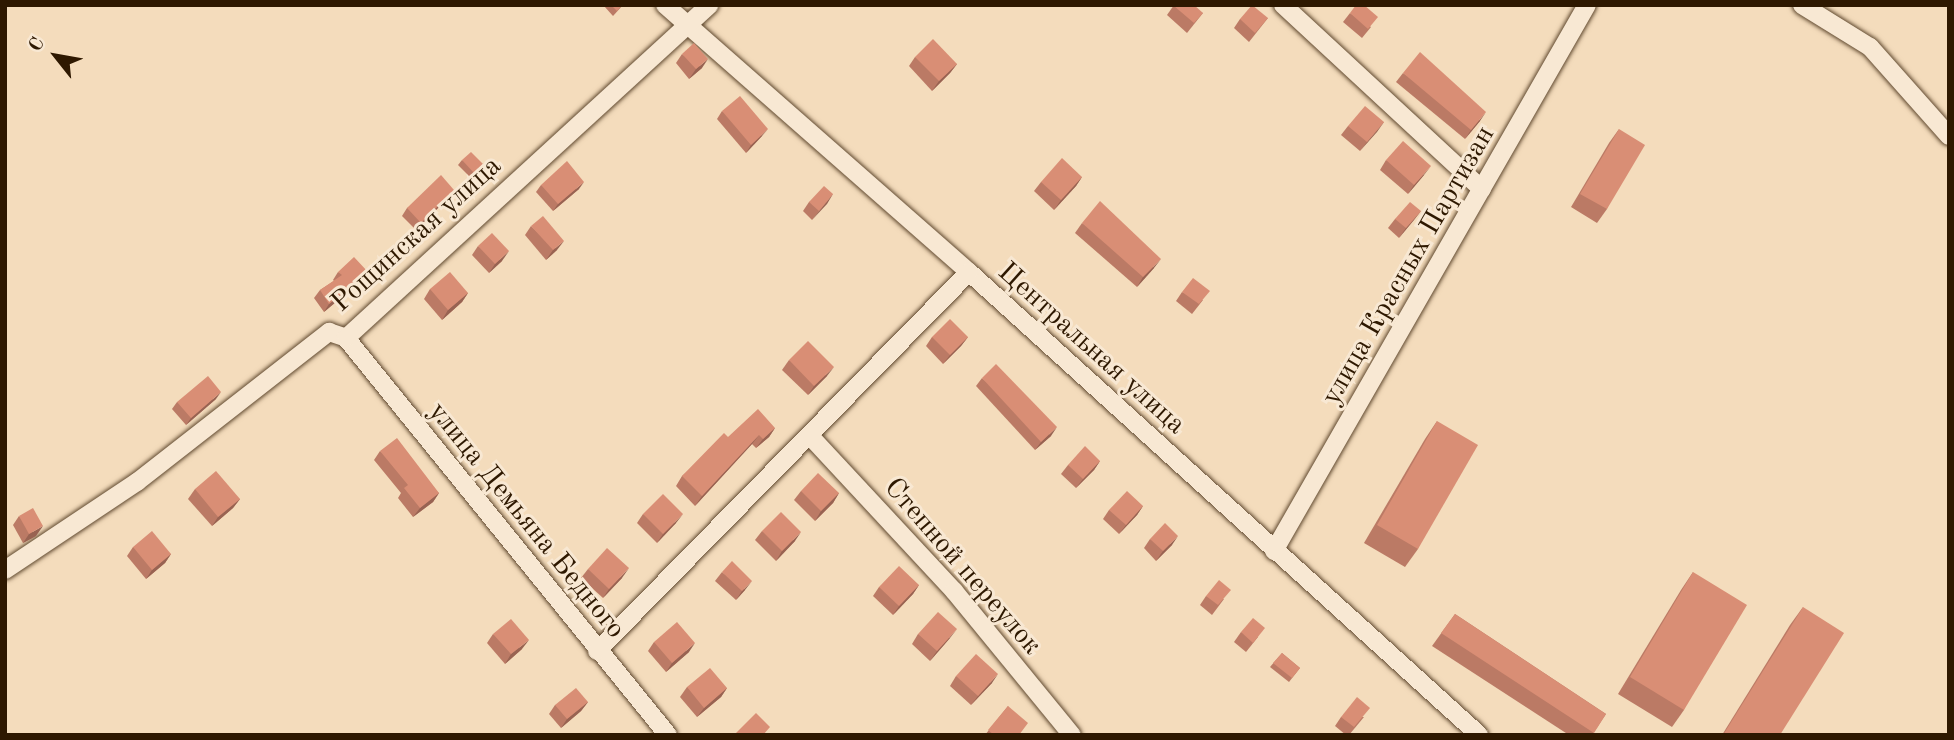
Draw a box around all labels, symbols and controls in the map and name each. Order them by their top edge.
north arrow [21,21,91,91]
text: С [26,35,49,55]
street label: улица Красных Партизан [1315,120,1503,412]
street label: Рощинская улица [325,150,509,320]
street label: Центральная улица [990,256,1192,442]
street label: улица Демьяна Бедного [420,396,632,646]
street label: Степной переулок [876,472,1048,662]

